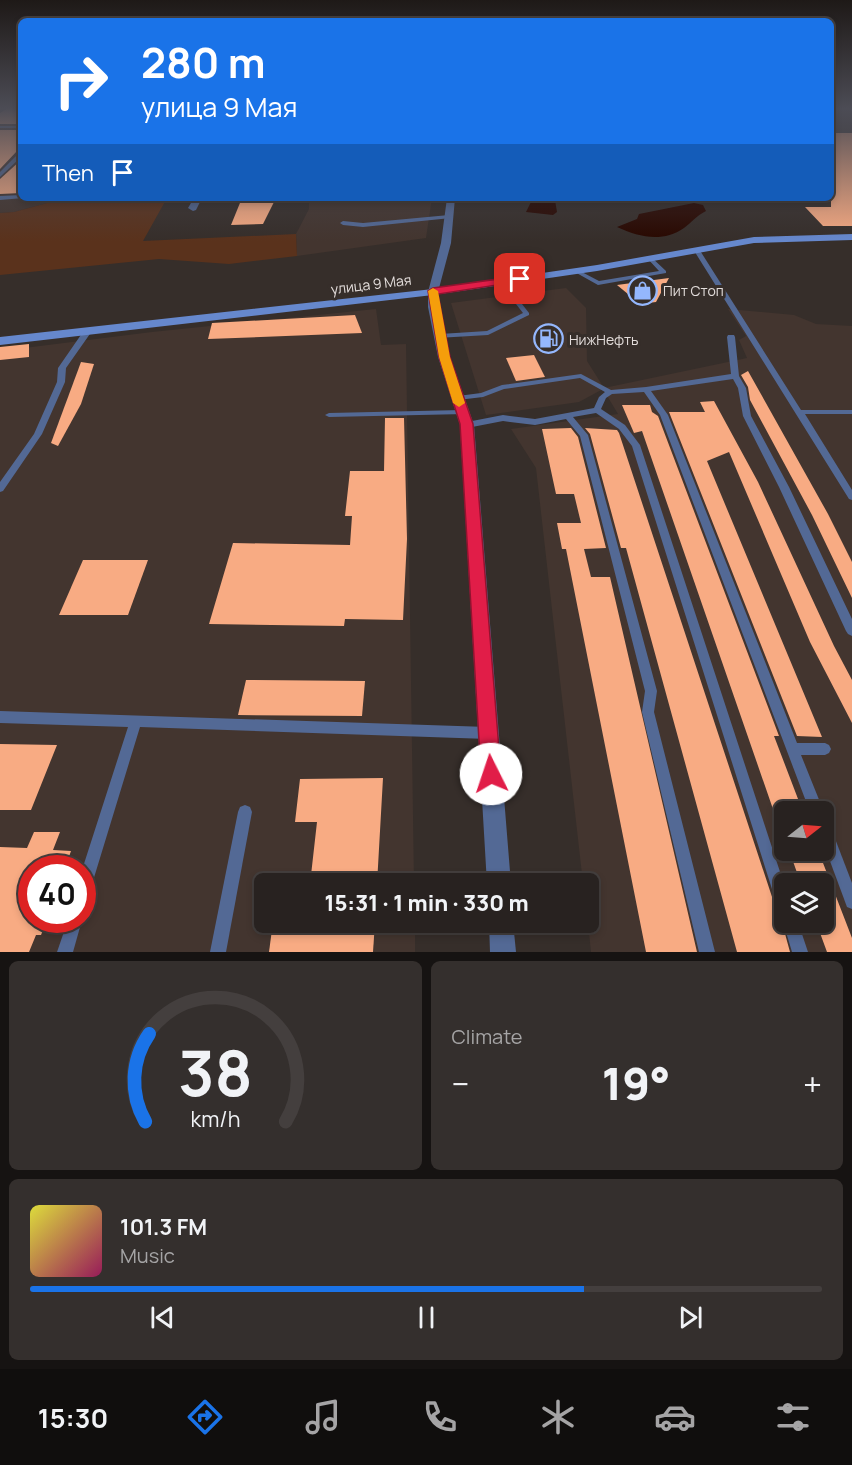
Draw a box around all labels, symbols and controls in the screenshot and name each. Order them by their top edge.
text: 280 m [141,33,266,91]
icon: right [42,42,120,120]
text: улица 9 Мая [141,88,297,125]
icon: arrive [106,156,139,189]
text: Then [42,158,94,188]
pin [494,253,545,304]
icon: arrive [503,262,536,295]
street label: улица 9 Мая [330,270,412,298]
shop icon: Пит Стоп [626,274,658,306]
place label: Пит Стоп [663,281,724,300]
fuel station icon: НижНефть [532,323,564,355]
place label: НижНефть [569,330,639,349]
position arrow [459,742,523,806]
north arrow [774,801,834,861]
map controls [774,801,834,933]
speed limit sign: 40 [18,855,96,933]
button: layers [774,873,834,933]
text: 15:31 · 1 min · 330 m [324,888,529,918]
text: Climate [452,1023,523,1050]
text: 38 [178,1029,252,1115]
text: 19° [602,1052,670,1114]
text: − [452,1061,469,1106]
text: + [803,1061,822,1106]
text: km/h [190,1105,240,1134]
text: 101.3 FM [120,1212,207,1242]
text: Music [120,1242,175,1269]
icon: previous [146,1301,179,1334]
icon: pause [410,1301,443,1334]
icon: next [674,1301,707,1334]
icon: directions [184,1396,226,1438]
icon: music [302,1396,344,1438]
icon: phone [419,1396,461,1438]
icon: climate [537,1396,579,1438]
icon: car [654,1396,696,1438]
icon: filters [772,1396,814,1438]
text: 15:30 [38,1399,108,1436]

